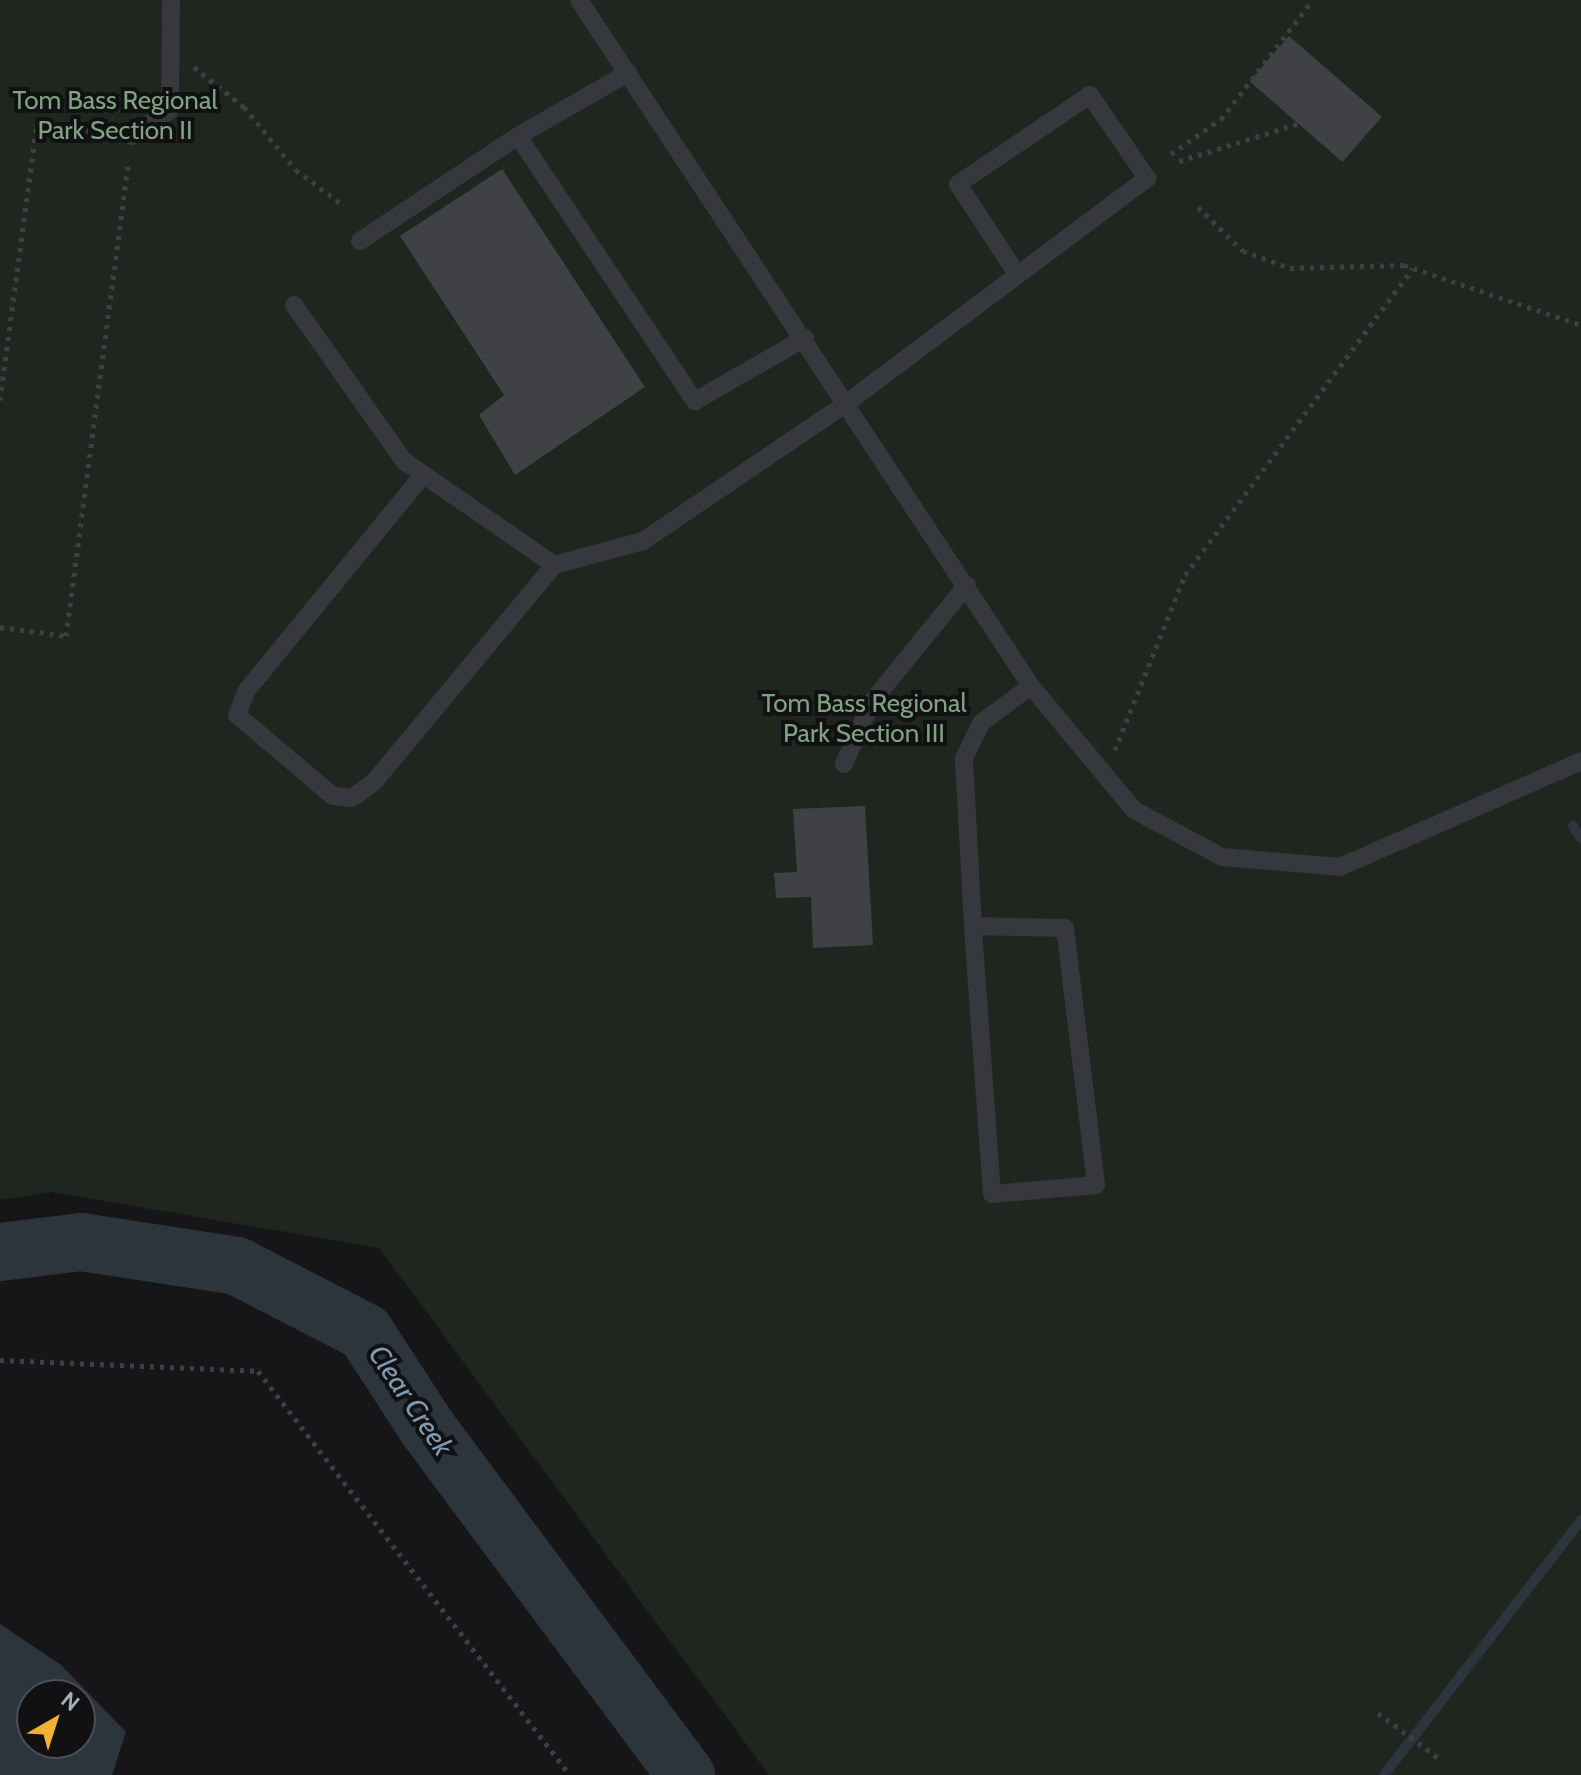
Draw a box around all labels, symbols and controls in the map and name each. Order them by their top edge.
park label: Tom Bass Regional Park Section II [12,85,218,146]
park label: Tom Bass Regional Park Section III [761,688,967,750]
water label: Clear Creek [362,1338,460,1462]
north arrow [16,1679,96,1759]
text: N [56,1686,85,1717]

